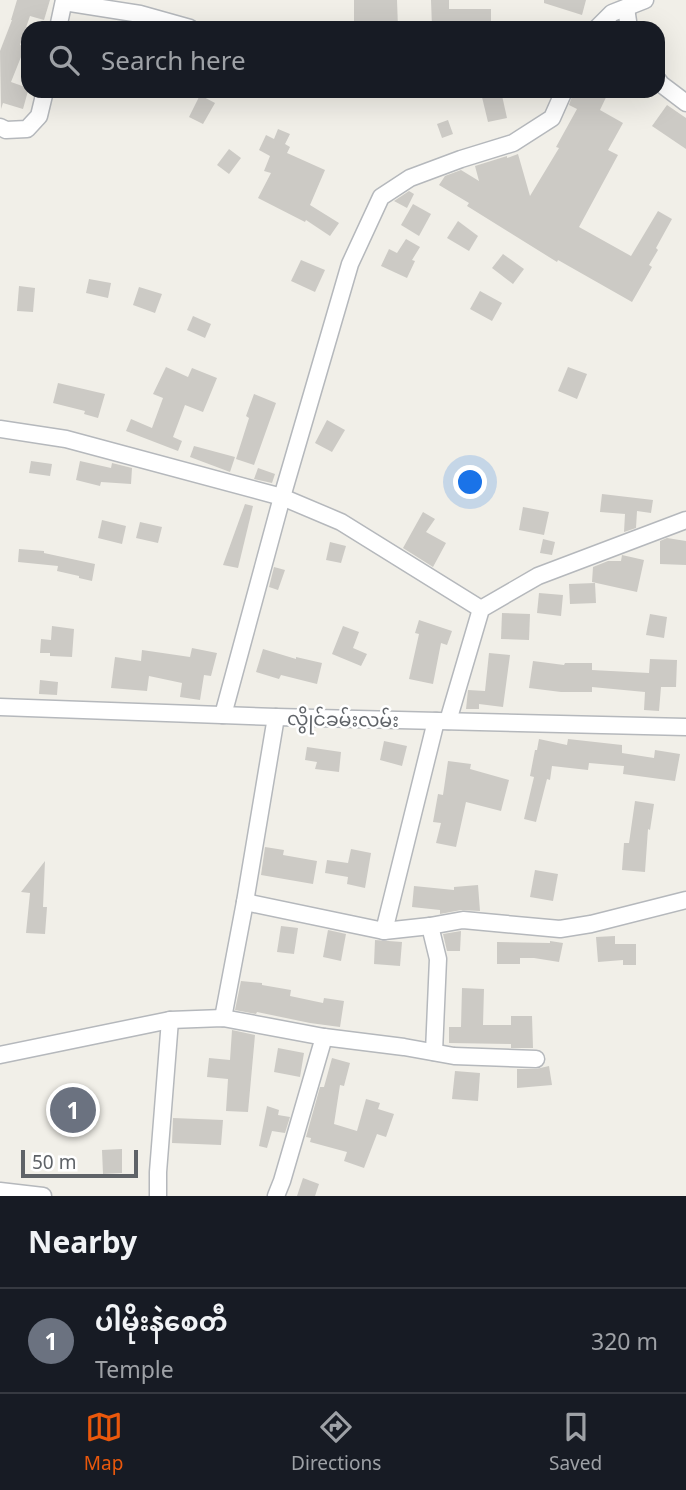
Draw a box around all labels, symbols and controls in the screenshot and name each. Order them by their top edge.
search box [21,21,665,98]
icon: search [45,41,83,79]
text: Search here [101,42,246,78]
your location [453,465,487,499]
street label: လွိုင်ခမ်းလမ်း [287,704,399,736]
pin: 1 [50,1084,96,1136]
scale bar [21,1147,138,1179]
text: 50 m [32,1149,76,1175]
text: Nearby [28,1221,137,1262]
text: ပါမိုးနဲစေတီ [95,1303,227,1339]
text: 1 [44,1325,58,1357]
text: 320 m [591,1325,658,1357]
text: Temple [95,1353,174,1385]
tab: Map [84,1408,123,1476]
tab: Directions [291,1408,381,1476]
tab: Saved [549,1408,602,1476]

